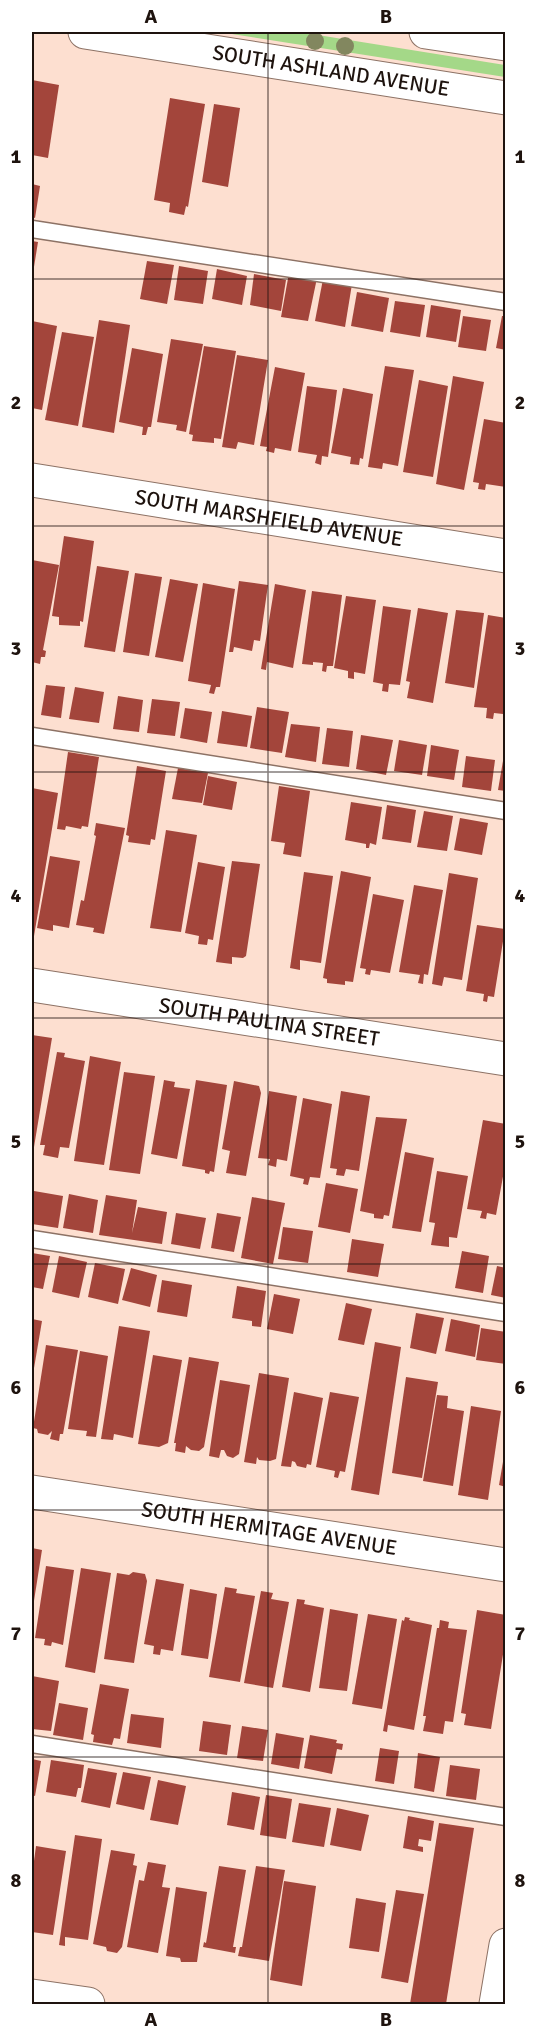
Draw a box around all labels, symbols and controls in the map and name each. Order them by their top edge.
text: A [145,4,158,29]
text: B [380,4,392,29]
street label: SOUTH ASHLAND AVENUE [211,39,451,102]
text: 1 [11,144,22,169]
text: 1 [515,144,526,169]
text: 2 [11,390,21,415]
text: 2 [515,390,525,415]
street label: SOUTH MARSHFIELD AVENUE [133,484,405,552]
text: 3 [11,636,21,661]
text: 3 [515,636,525,661]
text: 4 [11,883,22,908]
text: 4 [515,883,526,908]
street label: SOUTH PAULINA STREET [157,992,382,1052]
text: 5 [11,1129,21,1154]
text: 5 [515,1129,525,1154]
text: 6 [11,1375,22,1400]
text: 6 [515,1375,526,1400]
street label: SOUTH HERMITAGE AVENUE [140,1496,399,1561]
text: 7 [11,1621,22,1646]
text: 7 [515,1621,526,1646]
text: 8 [11,1868,22,1893]
text: 8 [515,1868,526,1893]
text: A [145,2007,158,2032]
text: B [380,2007,392,2032]

